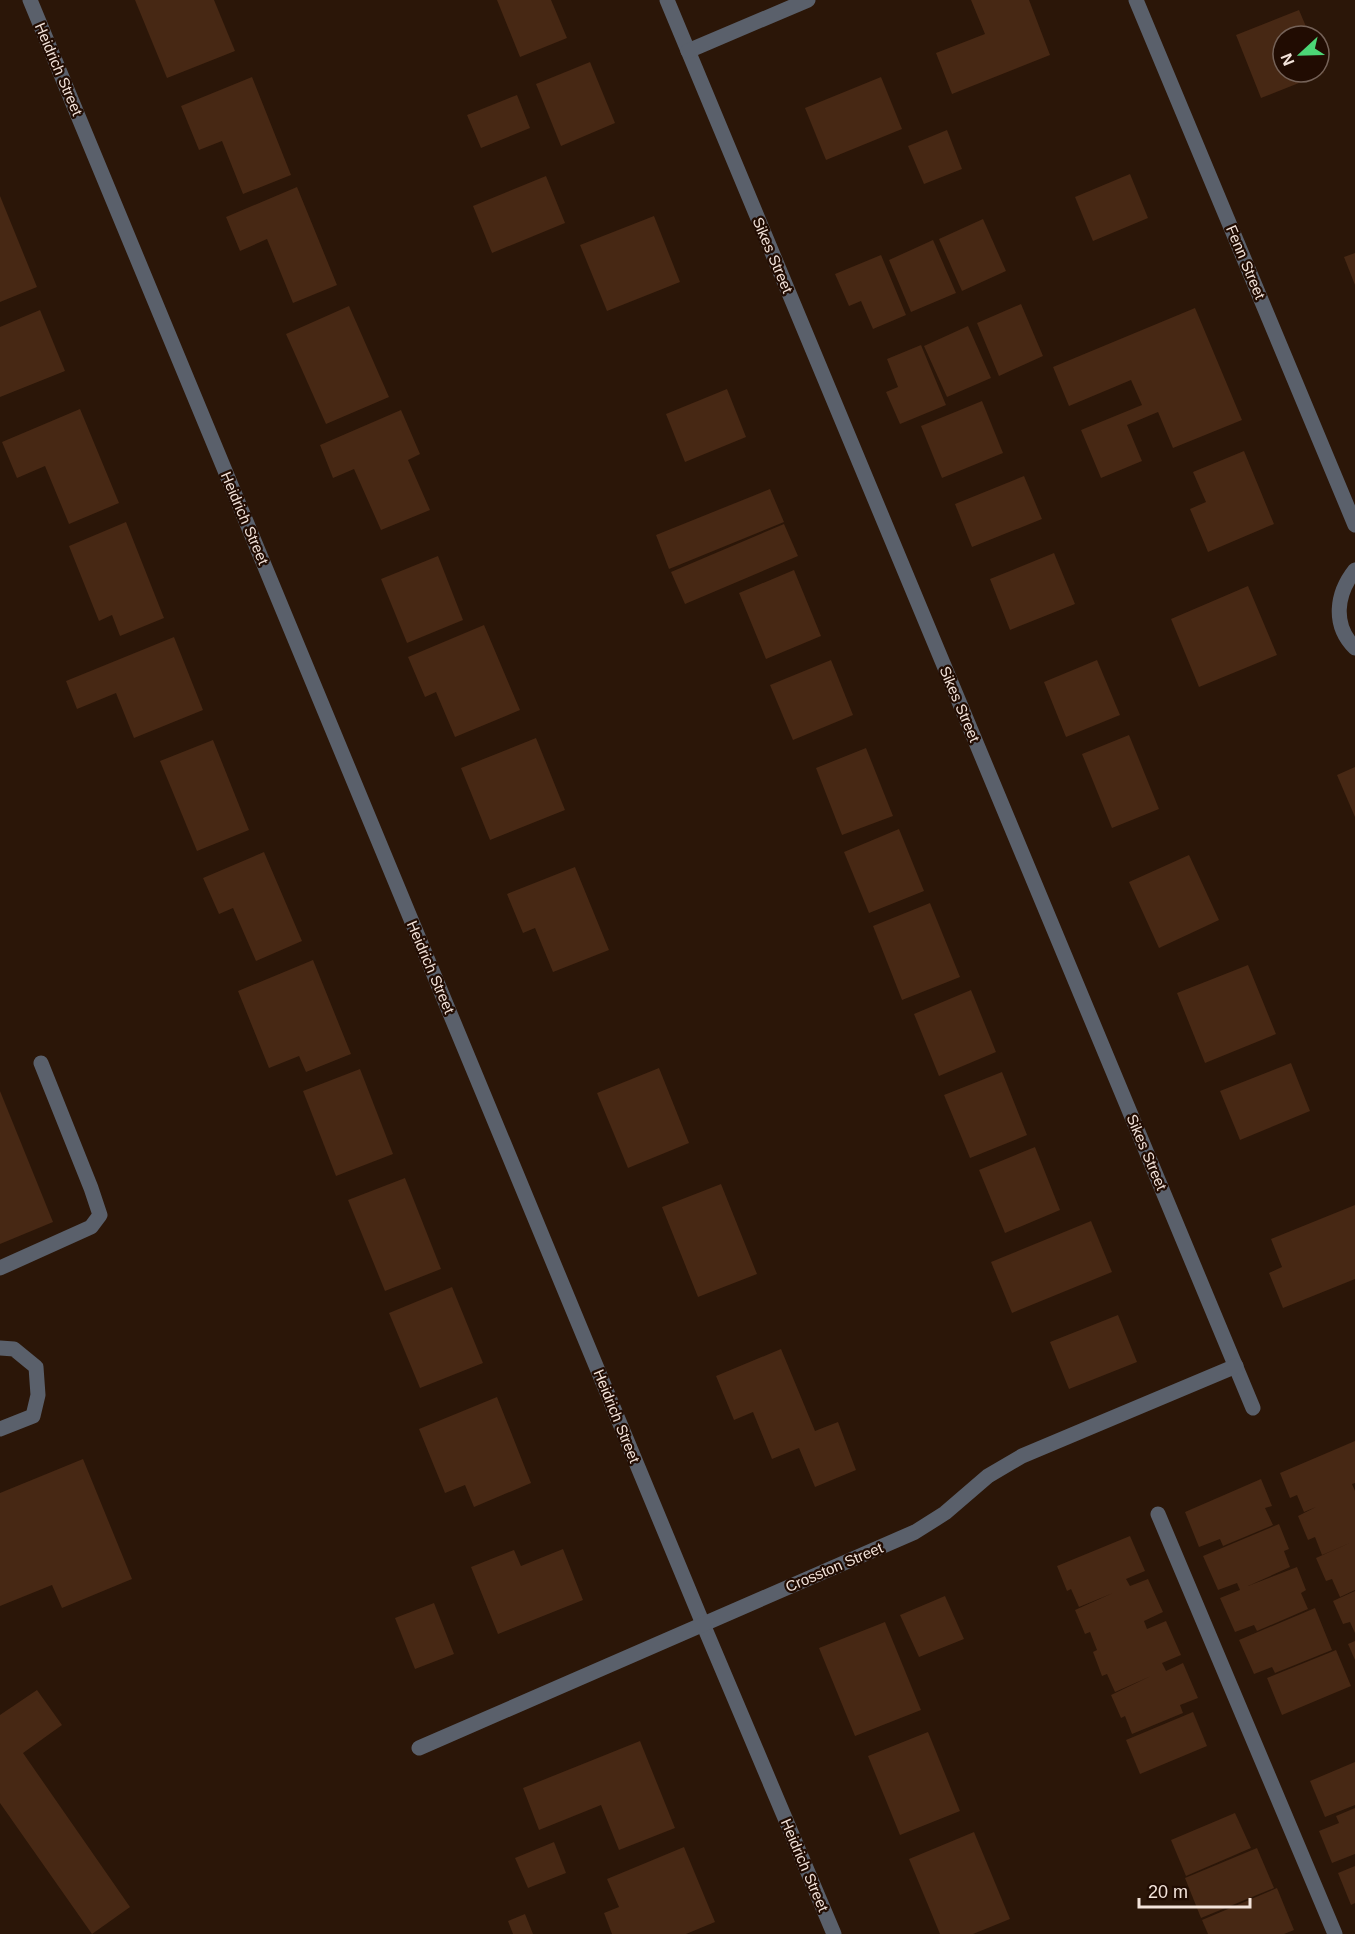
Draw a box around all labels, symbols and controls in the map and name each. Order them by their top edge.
street label: Heidrich Street [32,20,87,119]
north arrow [1271,24,1331,84]
text: N [1278,51,1298,68]
street label: Sikes Street [749,214,797,296]
street label: Fenn Street [1223,223,1269,302]
street label: Heidrich Street [218,469,273,568]
street label: Sikes Street [936,663,984,745]
street label: Heidrich Street [404,918,459,1017]
street label: Sikes Street [1123,1111,1171,1193]
street label: Heidrich Street [591,1367,644,1466]
street label: Crosston Street [783,1538,886,1595]
street label: Heidrich Street [778,1816,833,1915]
scale bar [1139,1871,1250,1909]
text: 20 m [1148,1882,1188,1902]

